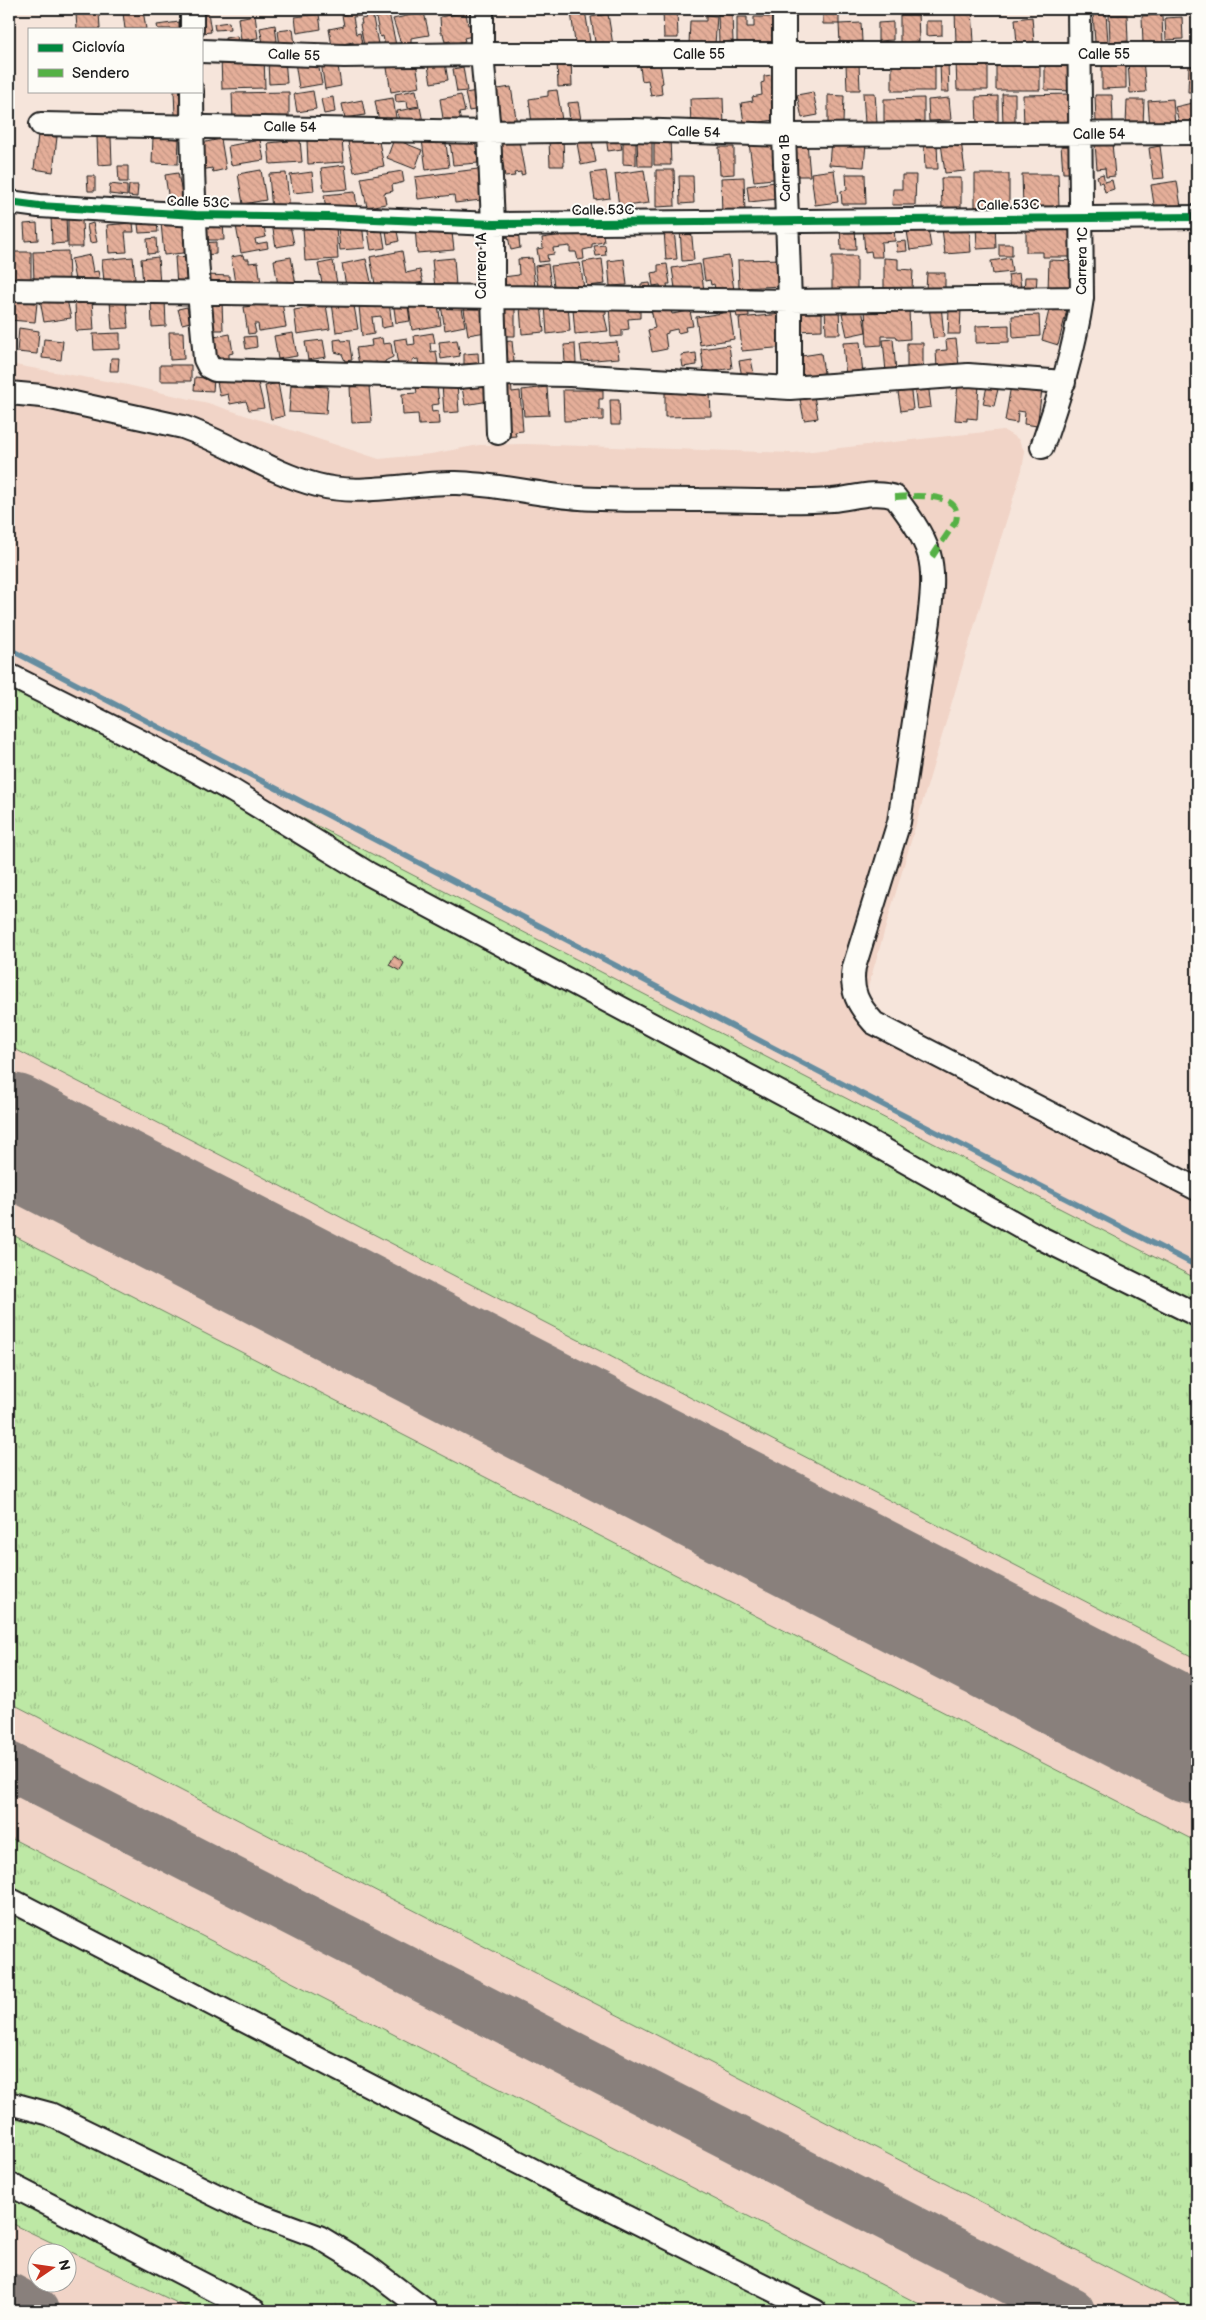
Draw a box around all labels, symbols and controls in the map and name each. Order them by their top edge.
legend [28,28,202,92]
text: Ciclovía [72,38,125,57]
street label: Calle 55 [268,46,320,64]
street label: Calle 55 [673,46,725,63]
street label: Calle 55 [1078,46,1130,63]
text: Sendero [72,64,130,83]
street label: Calle 54 [264,118,317,136]
street label: Calle 54 [667,123,721,141]
street label: Calle 54 [1073,126,1126,143]
street label: Carrera 1B [776,134,794,202]
street label: Calle 53C [166,192,230,212]
street label: Calle 53C [977,196,1040,214]
street label: Calle 53C [572,201,635,219]
street label: Carrera 1C [1073,227,1091,295]
street label: Carrera 1A [473,232,490,299]
north arrow [28,2242,78,2292]
text: N [55,2258,74,2272]

